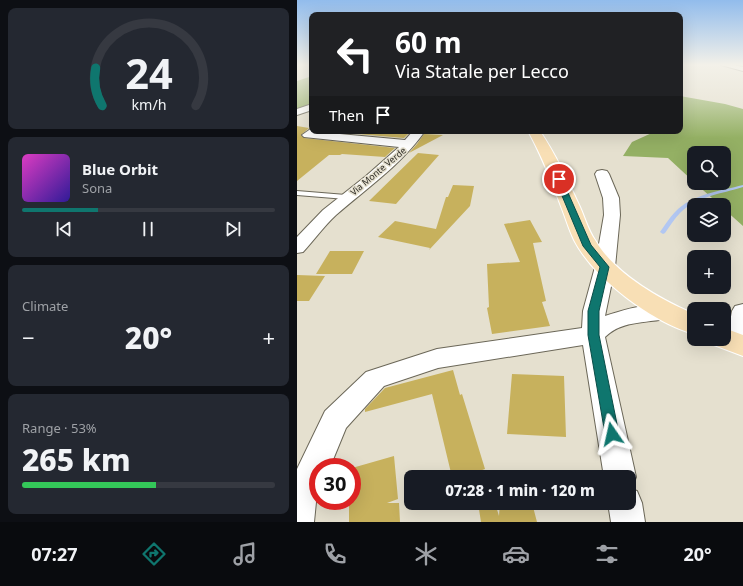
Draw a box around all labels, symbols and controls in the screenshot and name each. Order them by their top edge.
text: 60 m [395,23,462,61]
icon: left [329,28,381,80]
text: 24 [125,45,172,101]
text: Via Statale per Lecco [395,59,569,83]
text: km/h [131,95,166,114]
icon: arrive [372,104,394,126]
text: Then [329,105,364,125]
street label: Via Monte Verde [347,144,409,198]
map controls [687,146,731,346]
button: search [687,146,731,190]
text: Blue Orbit [82,159,158,179]
pin [542,162,576,196]
icon: arrive [548,168,570,190]
text: Sona [82,179,112,197]
button: layers [687,198,731,242]
icon: previous [53,218,75,240]
icon: pause [137,218,159,240]
icon: next [222,218,244,240]
button: + [687,250,731,294]
text: Climate [22,297,68,315]
button: − [687,302,731,346]
text: 20° [125,317,172,358]
text: − [22,322,35,352]
text: + [262,322,275,352]
position arrow [591,413,633,455]
text: Range · 53% [22,419,97,437]
text: 265 km [22,439,131,480]
speed limit sign: 30 [309,458,361,510]
text: 07:28 · 1 min · 120 m [445,480,595,500]
icon: directions [140,540,168,568]
icon: music [231,540,259,568]
icon: phone [321,540,349,568]
icon: climate [412,540,440,568]
icon: car [502,540,530,568]
icon: filters [593,540,621,568]
text: 07:27 [31,542,78,566]
text: 20° [683,542,712,566]

